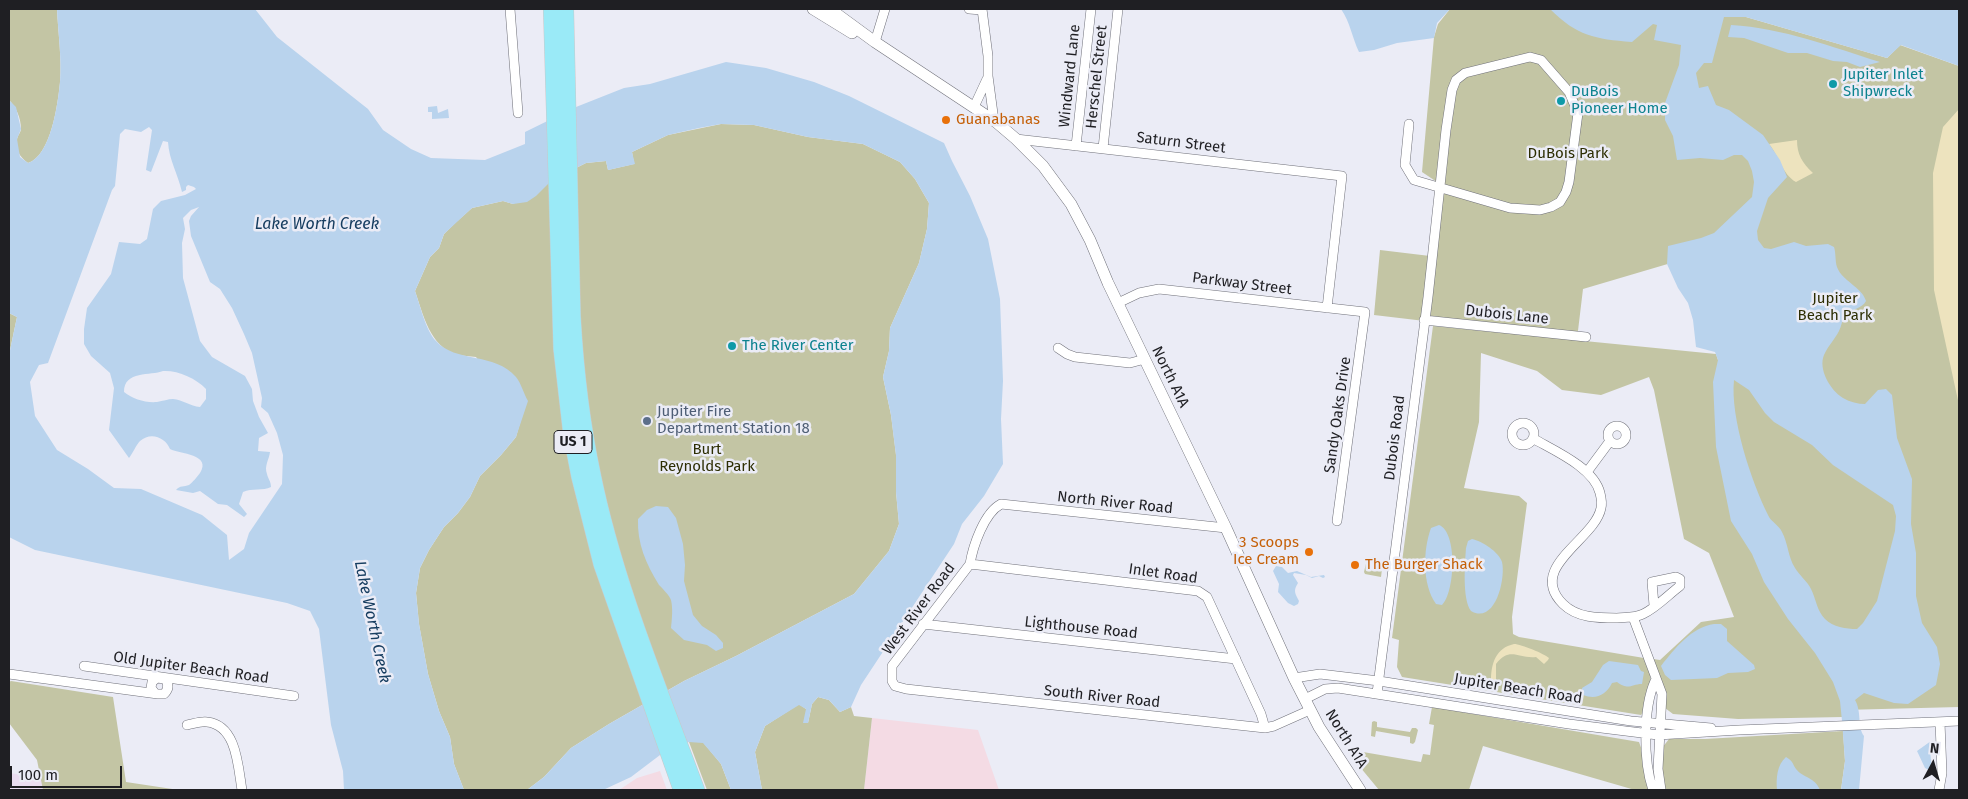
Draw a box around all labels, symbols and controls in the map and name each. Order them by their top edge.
street label: Windward Lane [1056,23,1084,129]
street label: Herschel Street [1083,24,1111,130]
place label: Jupiter Inlet Shipwreck [1843,66,1924,101]
marker: Jupiter Inlet Shipwreck [1827,78,1839,90]
place label: DuBois Pioneer Home [1571,83,1668,118]
marker: DuBois Pioneer Home [1555,95,1567,107]
place label: Guanabanas [956,111,1040,129]
marker: Guanabanas [940,114,952,126]
street label: Saturn Street [1135,129,1227,157]
park label: DuBois Park [1528,145,1608,163]
water label: Lake Worth Creek [255,215,379,235]
street label: Parkway Street [1191,269,1293,299]
park label: Jupiter Beach Park [1798,290,1872,325]
street label: Dubois Lane [1464,302,1550,328]
place label: The River Center [742,337,853,355]
marker: The River Center [726,340,738,352]
street label: North A1A [1147,343,1193,411]
street label: Sandy Oaks Drive [1321,356,1355,474]
street label: Dubois Road [1381,394,1409,482]
place label: Jupiter Fire Department Station 18 [657,403,810,438]
marker: Jupiter Fire Department Station 18 [641,415,653,427]
road number: US 1 [554,431,592,454]
park label: Burt Reynolds Park [659,441,755,476]
street label: North River Road [1056,488,1174,518]
place label: 3 Scoops Ice Cream [1233,534,1299,569]
marker: 3 Scoops Ice Cream [1303,546,1315,558]
place label: The Burger Shack [1365,556,1483,574]
water label: Lake Worth Creek [350,559,394,685]
marker: The Burger Shack [1349,559,1361,571]
street label: West River Road [879,560,959,658]
street label: Inlet Road [1127,560,1199,588]
street label: Lighthouse Road [1024,613,1138,643]
street label: Old Jupiter Beach Road [112,648,270,688]
street label: Jupiter Beach Road [1453,670,1583,708]
street label: South River Road [1043,682,1161,712]
street label: North A1A [1321,706,1371,772]
north arrow [1908,739,1958,789]
text: N [1929,740,1940,758]
scale bar [12,756,125,788]
text: 100 m [18,766,58,784]

